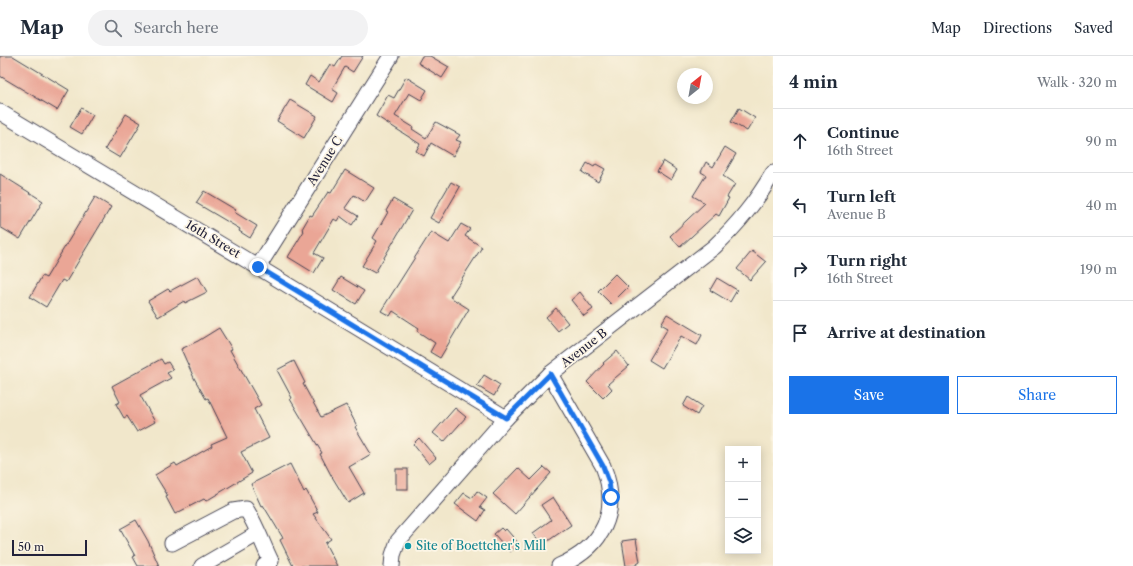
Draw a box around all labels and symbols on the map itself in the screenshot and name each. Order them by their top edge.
north arrow [677,68,713,104]
street label: Avenue C [303,133,346,189]
street label: 16th Street [183,216,244,261]
route end [249,258,267,276]
street label: Avenue B [557,325,610,371]
route start [602,488,620,506]
scale bar [12,538,87,557]
place label: Site of Boettcher's Mill [416,538,547,553]
marker: Site of Boettcher's Mill [403,541,413,551]

